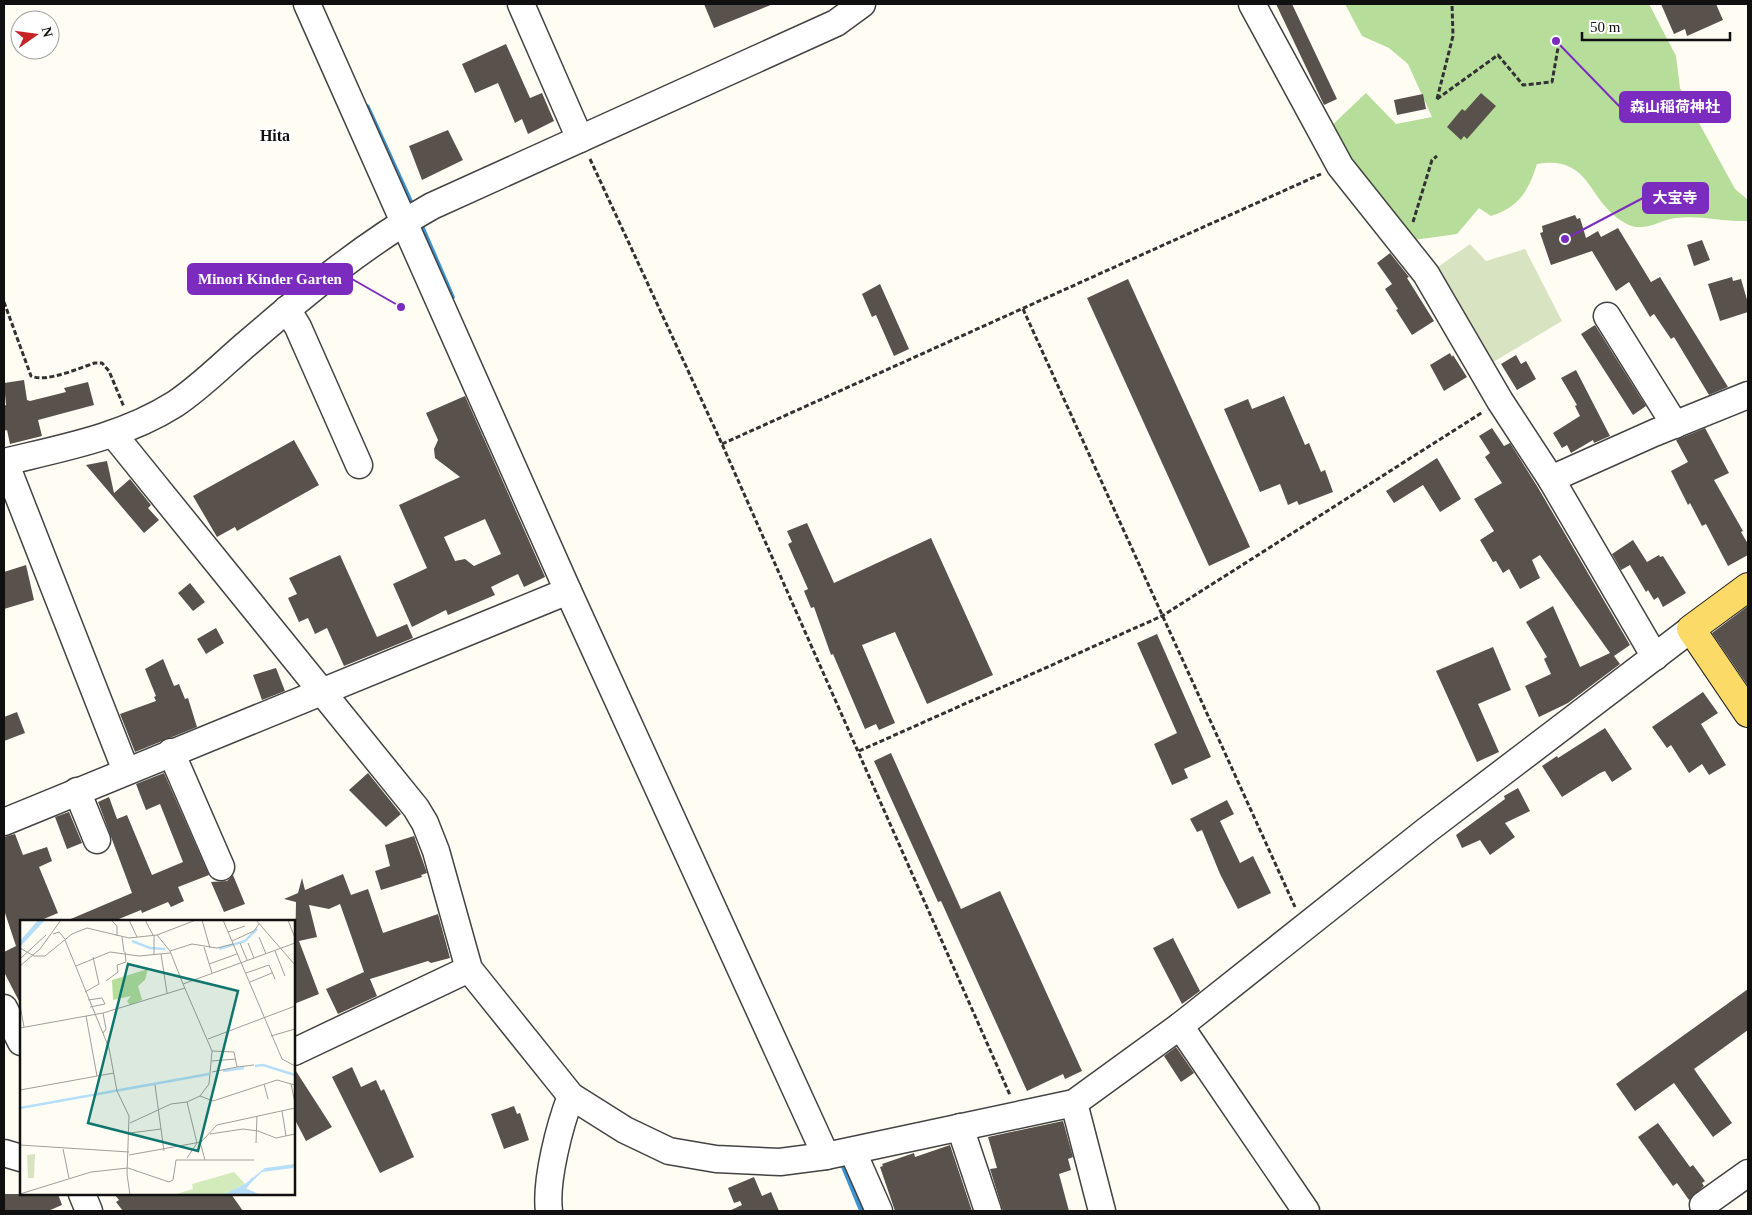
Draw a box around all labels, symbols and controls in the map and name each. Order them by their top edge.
north arrow [10,10,60,60]
scale bar [1582,10,1730,42]
text: 50 m [1590,19,1621,35]
text: N [39,25,56,39]
callout: 森山稲荷神社 [1620,92,1730,122]
text: 森山稲荷神社 [1630,98,1720,115]
district label: Hita [260,127,290,144]
callout: 大宝寺 [1643,183,1708,213]
text: 大宝寺 [1652,190,1698,206]
callout: Minori Kinder Garten [188,264,352,294]
text: Minori Kinder Garten [198,271,343,287]
inset map [20,920,295,1195]

